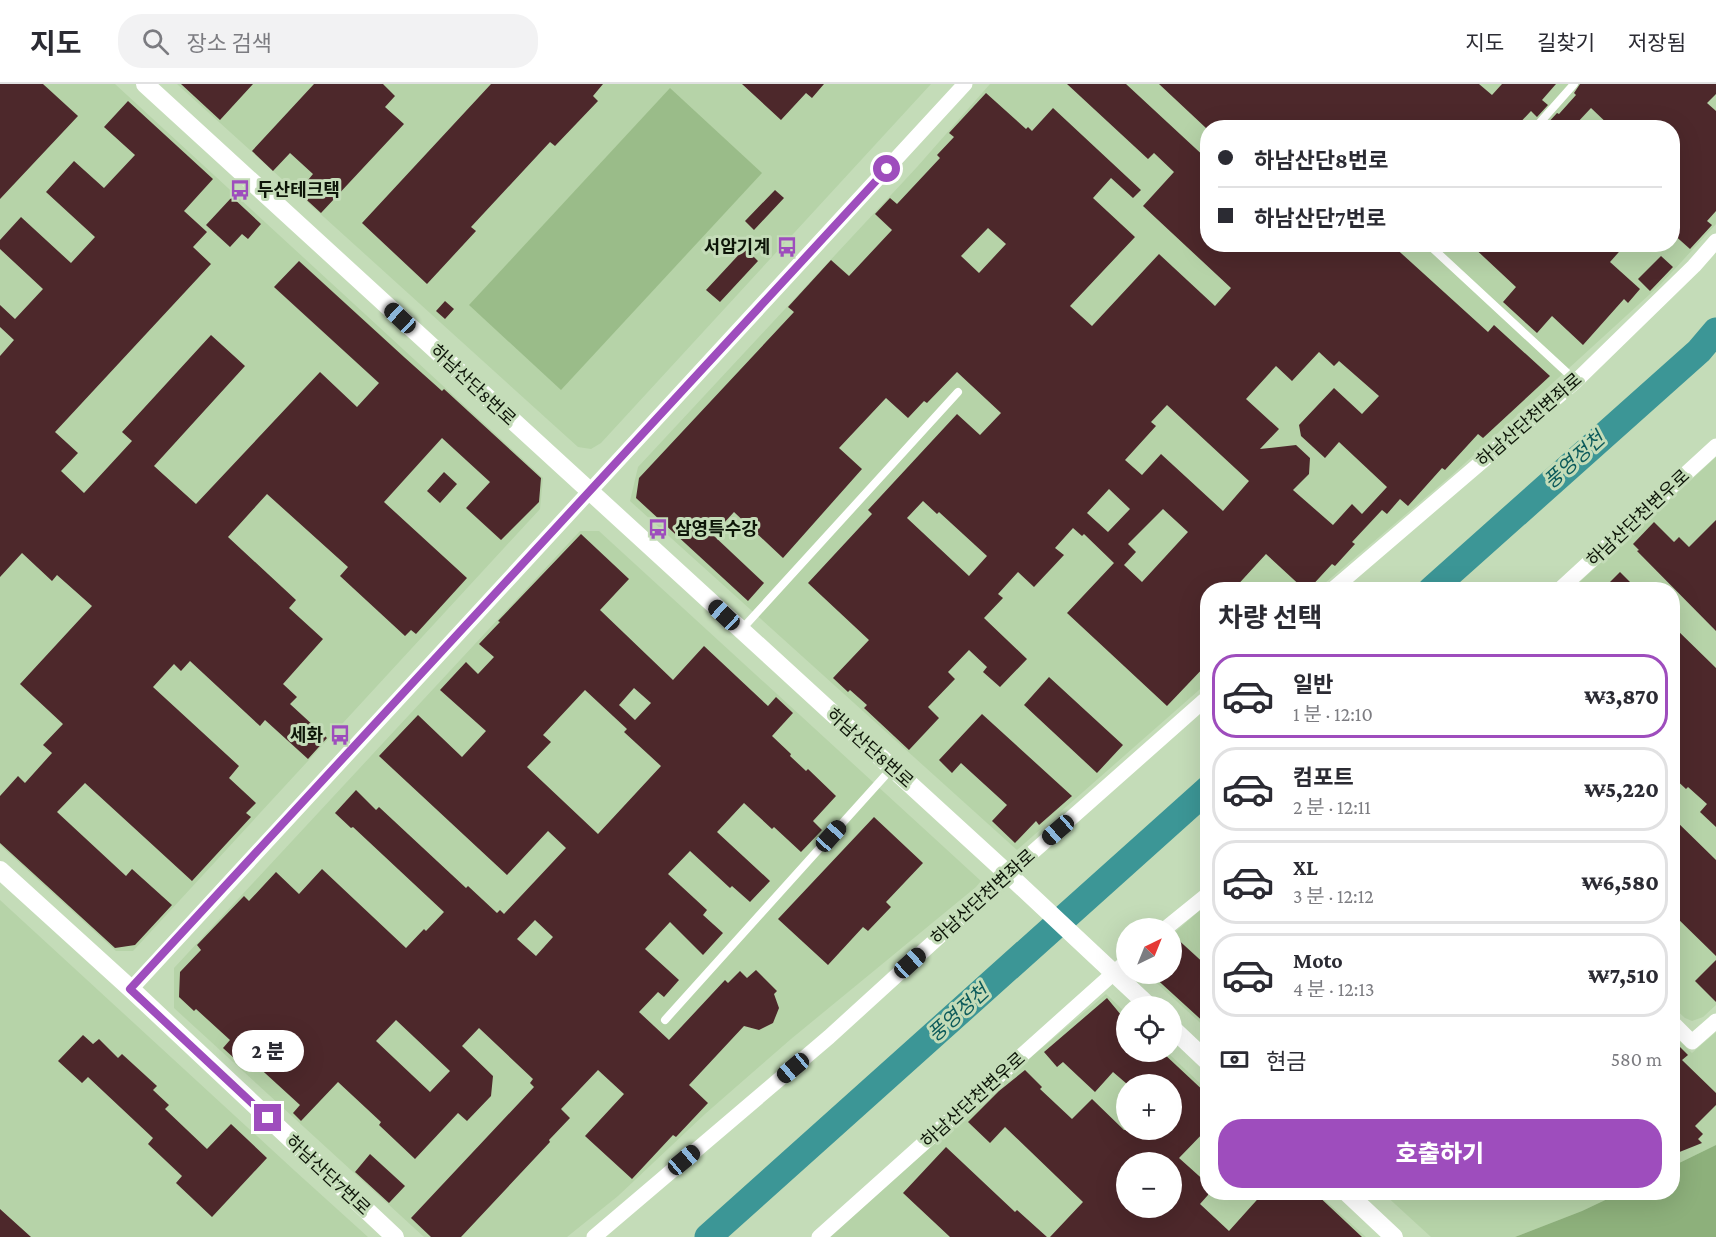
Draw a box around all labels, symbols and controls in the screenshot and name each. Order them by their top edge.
search box [118,14,538,68]
icon: search [139,25,172,58]
text: 지도 [30,28,82,59]
text: 장소 검색 [187,31,272,56]
text: 지도 [1465,31,1504,55]
text: 길찾기 [1537,31,1595,55]
text: 저장됨 [1628,31,1686,55]
text: 하남산단8번로 [1254,148,1388,173]
route start [873,155,900,182]
bus stop icon: 두산테크택 [228,178,252,202]
place label: 두산테크택 [257,180,340,200]
text: 하남산단7번로 [1254,206,1386,231]
bus stop icon: 서암기계 [775,235,799,259]
place label: 서암기계 [704,237,770,257]
car [381,299,419,337]
street label: 하남산단8번로 [426,341,520,429]
street label: 하남산단천변좌로 [1472,369,1586,471]
water label: 풍영정천 [1539,425,1611,493]
street label: 하남산단천변우로 [1583,466,1693,570]
bus stop icon: 삼영특수강 [646,517,670,541]
place label: 삼영특수강 [675,519,758,539]
car [705,596,743,634]
text: 차량 선택 [1218,603,1323,633]
icon: car [1221,669,1275,723]
text: 일반 [1293,672,1333,697]
text: ₩3,870 [1584,684,1659,709]
text: 1 분 · 12:10 [1293,703,1373,725]
street label: 하남산단8번로 [823,704,917,792]
bus stop icon: 세화 [328,723,352,747]
place label: 세화 [290,725,323,745]
icon: car [1221,762,1275,816]
text: 컴포트 [1293,765,1354,790]
text: ₩5,220 [1584,777,1659,802]
text: 2 분 · 12:11 [1293,796,1371,818]
car [1039,811,1077,849]
car [812,817,850,855]
street label: 하남산단천변좌로 [927,845,1039,949]
icon: car [1221,855,1275,909]
text: XL [1293,855,1318,880]
text: ₩6,580 [1581,870,1659,895]
text: 3 분 · 12:12 [1293,885,1374,907]
north arrow [1116,918,1182,984]
map controls [1116,918,1182,1218]
car [891,944,929,982]
icon: car [1221,948,1275,1002]
text: Moto [1293,948,1343,973]
text: ₩7,510 [1588,963,1659,988]
water label: 풍영정천 [923,978,995,1046]
text: 4 분 · 12:13 [1293,978,1375,1000]
button: locate [1116,996,1182,1062]
callout: 2 분 [232,1031,304,1073]
text: 2 분 [252,1040,284,1062]
icon: cash [1218,1043,1251,1076]
street label: 하남산단천변우로 [917,1048,1029,1152]
text: 580 m [1611,1048,1662,1070]
text: 현금 [1266,1049,1306,1074]
car [773,1050,813,1086]
button: + [1116,1074,1182,1140]
route end [254,1104,281,1131]
button: 호출하기 [1218,1119,1662,1188]
street label: 하남산단7번로 [282,1131,374,1219]
car [664,1142,704,1178]
button: − [1116,1152,1182,1218]

